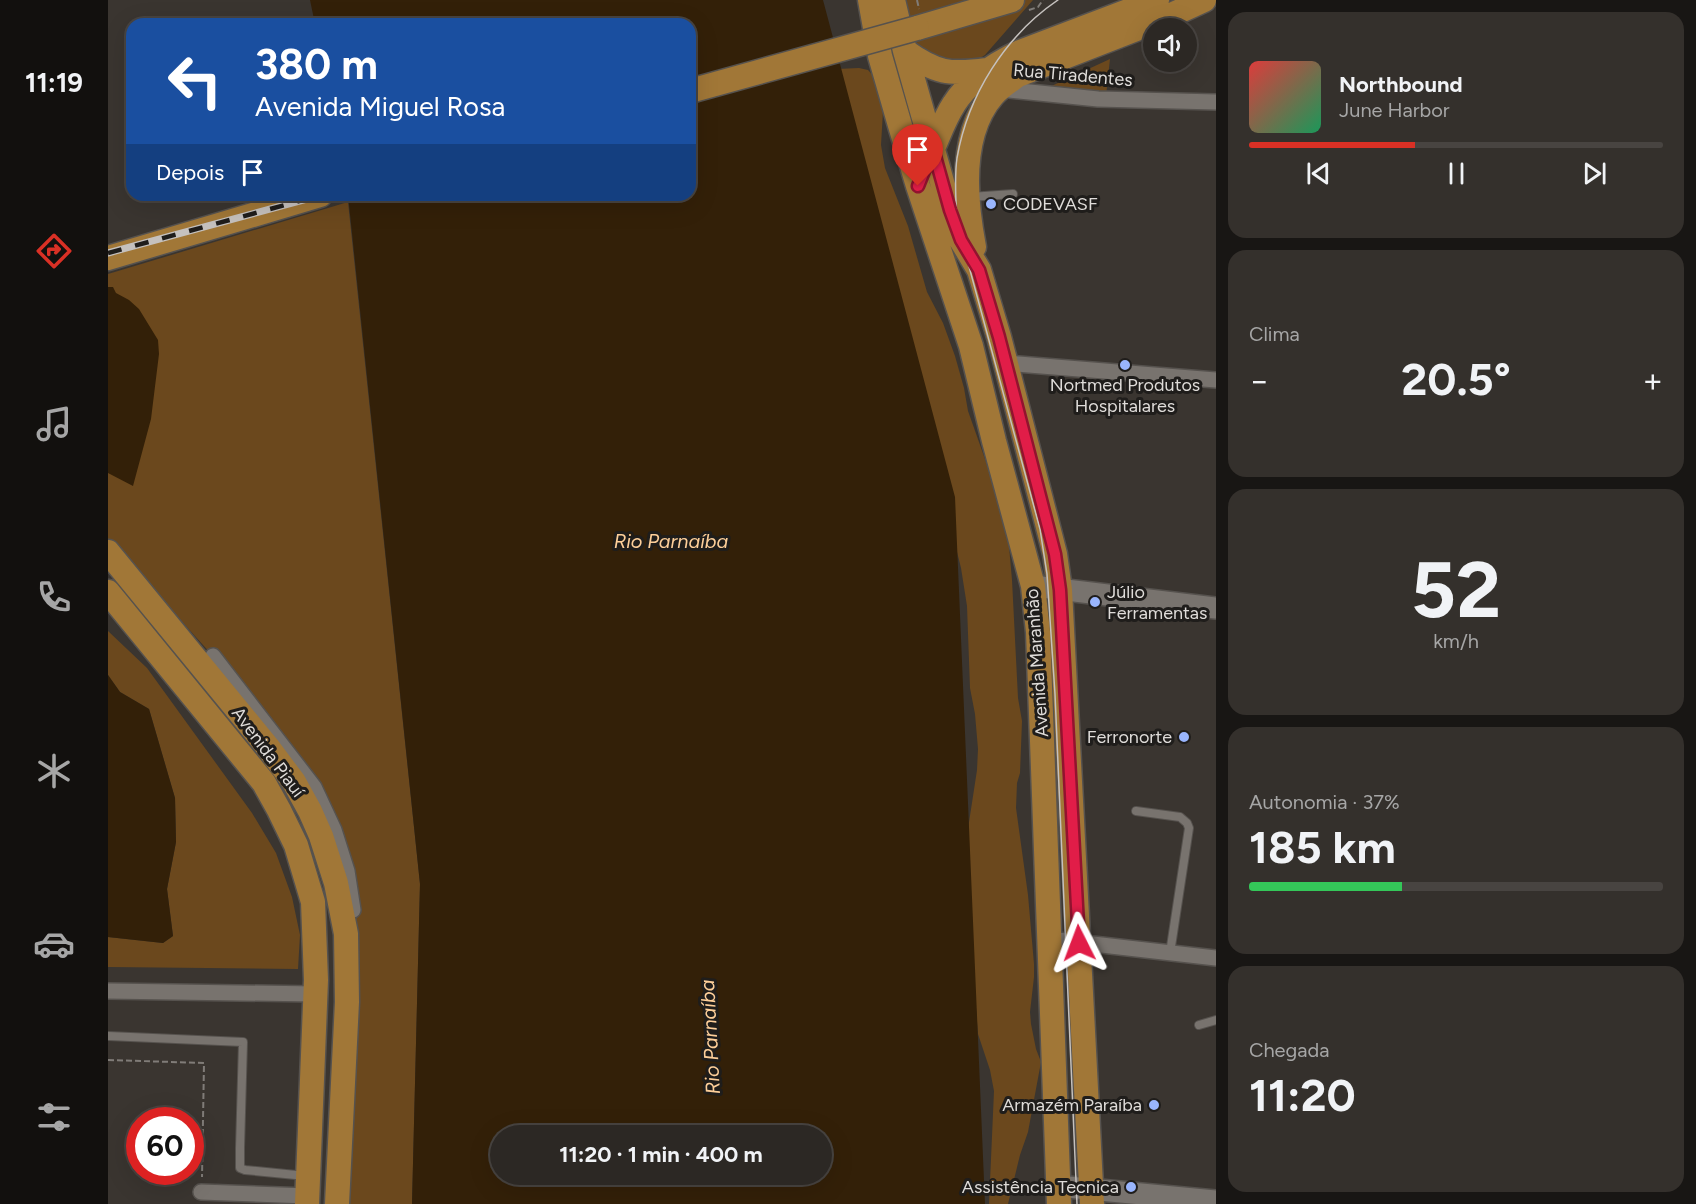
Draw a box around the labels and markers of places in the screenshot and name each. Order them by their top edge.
pin [892,124,943,186]
place label: CODEVASF [1003,193,1098,215]
marker: CODEVASF [984,197,998,211]
marker: Nortmed Produtos Hospitalares [1118,358,1132,372]
place label: Nortmed Produtos Hospitalares [1050,374,1200,417]
place label: Júlio Ferramentas [1107,581,1207,624]
marker: Júlio Ferramentas [1088,595,1102,609]
place label: Ferronorte [1087,726,1172,748]
marker: Ferronorte [1177,730,1191,744]
place label: Armazém Paraíba [1002,1094,1142,1116]
marker: Armazém Paraíba [1147,1098,1161,1112]
place label: Assistência Tecnica [962,1176,1119,1198]
marker: Assistência Tecnica [1124,1180,1138,1194]

